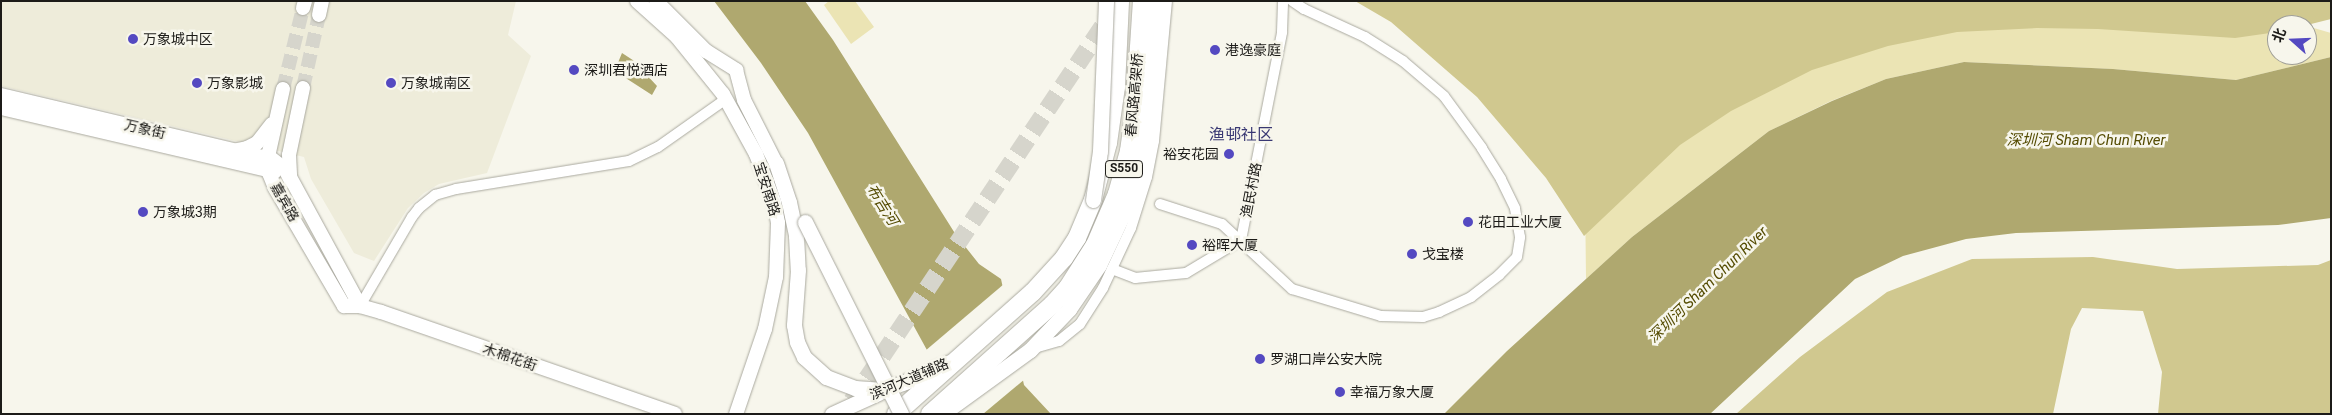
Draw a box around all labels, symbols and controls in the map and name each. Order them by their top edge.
north arrow [2267,15,2317,65]
text: 北 [2269,26,2289,45]
place label: 万象城中区 [143,31,213,47]
marker: 万象城中区 [127,33,139,45]
place label: 港逸豪庭 [1225,42,1281,58]
marker: 港逸豪庭 [1209,44,1221,56]
street label: 春风路高架桥 [1122,52,1146,138]
place label: 深圳君悦酒店 [584,62,668,78]
marker: 深圳君悦酒店 [568,64,580,76]
place label: 万象影城 [207,75,263,91]
place label: 万象城南区 [401,75,471,91]
marker: 万象影城 [191,77,203,89]
marker: 万象城南区 [385,77,397,89]
street label: 万象街 [123,116,167,142]
district label: 渔邨社区 [1209,125,1273,145]
water label: 深圳河 Sham Chun River [2006,132,2166,150]
place label: 裕安花园 [1163,146,1219,162]
marker: 裕安花园 [1223,148,1235,160]
street label: 宝安南路 [750,160,784,218]
road number: S550 [1104,160,1144,178]
street label: 渔民村路 [1237,161,1265,219]
street label: 嘉宾路 [267,180,303,224]
water label: 布吉河 [862,181,902,229]
place label: 万象城3期 [153,204,217,220]
marker: 万象城3期 [137,206,149,218]
place label: 花田工业大厦 [1478,214,1562,230]
marker: 花田工业大厦 [1462,216,1474,228]
water label: 深圳河 Sham Chun River [1645,223,1771,347]
place label: 裕晖大厦 [1202,237,1258,253]
marker: 裕晖大厦 [1186,239,1198,251]
place label: 戈宝楼 [1422,246,1464,262]
marker: 戈宝楼 [1406,248,1418,260]
street label: 木棉花街 [481,340,539,374]
place label: 罗湖口岸公安大院 [1270,351,1382,367]
marker: 罗湖口岸公安大院 [1254,353,1266,365]
street label: 滨河大道辅路 [867,355,951,403]
place label: 幸福万象大厦 [1350,384,1434,400]
marker: 幸福万象大厦 [1334,386,1346,398]

